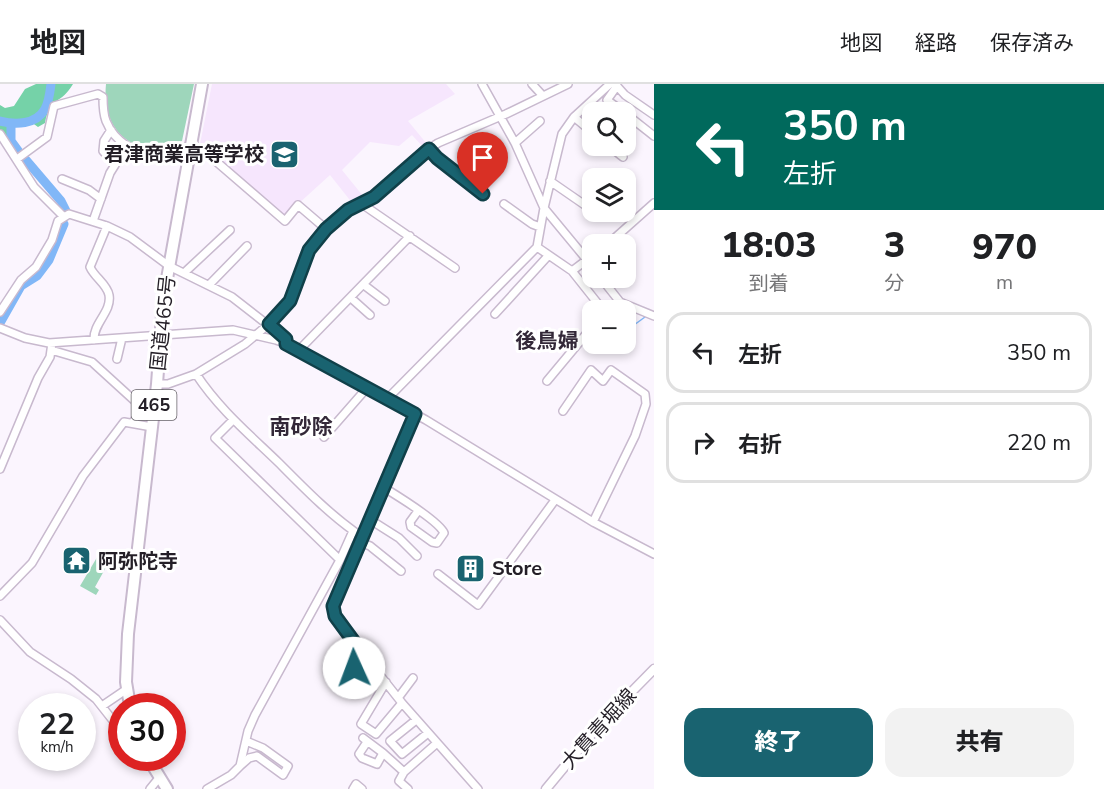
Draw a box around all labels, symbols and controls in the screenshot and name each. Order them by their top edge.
text: 地図 [30,24,86,62]
text: 地図 [840,29,882,57]
text: 経路 [915,29,957,57]
text: 保存済み [990,29,1074,57]
text: 350 m [783,98,907,155]
map controls [582,102,636,354]
button: search [582,102,636,156]
icon: left [684,108,762,186]
pin [457,132,508,194]
school or university icon: 君津商業高等学校 [269,138,301,170]
place label: 君津商業高等学校 [104,141,264,168]
icon: arrive [466,141,499,174]
text: 左折 [783,156,837,193]
button: layers [582,168,636,222]
text: 18:03 [721,221,817,270]
text: 3 [884,221,905,270]
text: 970 [972,223,1037,272]
button: + [582,234,636,288]
text: m [996,269,1013,296]
text: 到着 [749,270,789,297]
text: 分 [884,270,904,297]
street label: 国道465号 [145,274,181,372]
button: − [582,300,636,354]
district label: 後鳥婦 [516,327,579,355]
icon: left [687,336,720,369]
text: 350 m [1007,338,1071,368]
text: 左折 [738,340,782,370]
road number: 465 [132,390,176,420]
district label: 南砂除 [270,413,333,441]
icon: right [687,426,720,459]
text: 220 m [1007,428,1071,458]
text: 右折 [738,430,782,460]
temple icon: 阿弥陀寺 [61,545,93,577]
place label: 阿弥陀寺 [98,548,178,575]
building icon: Store [455,552,487,584]
place label: Store [492,555,542,582]
position arrow [322,636,386,700]
street label: 大貫青堀線 [556,683,642,775]
speed limit sign: 30 [108,693,186,771]
text: 22 [39,704,75,745]
button: 終了 [684,708,873,777]
button: 共有 [885,708,1074,777]
text: km/h [40,737,74,757]

